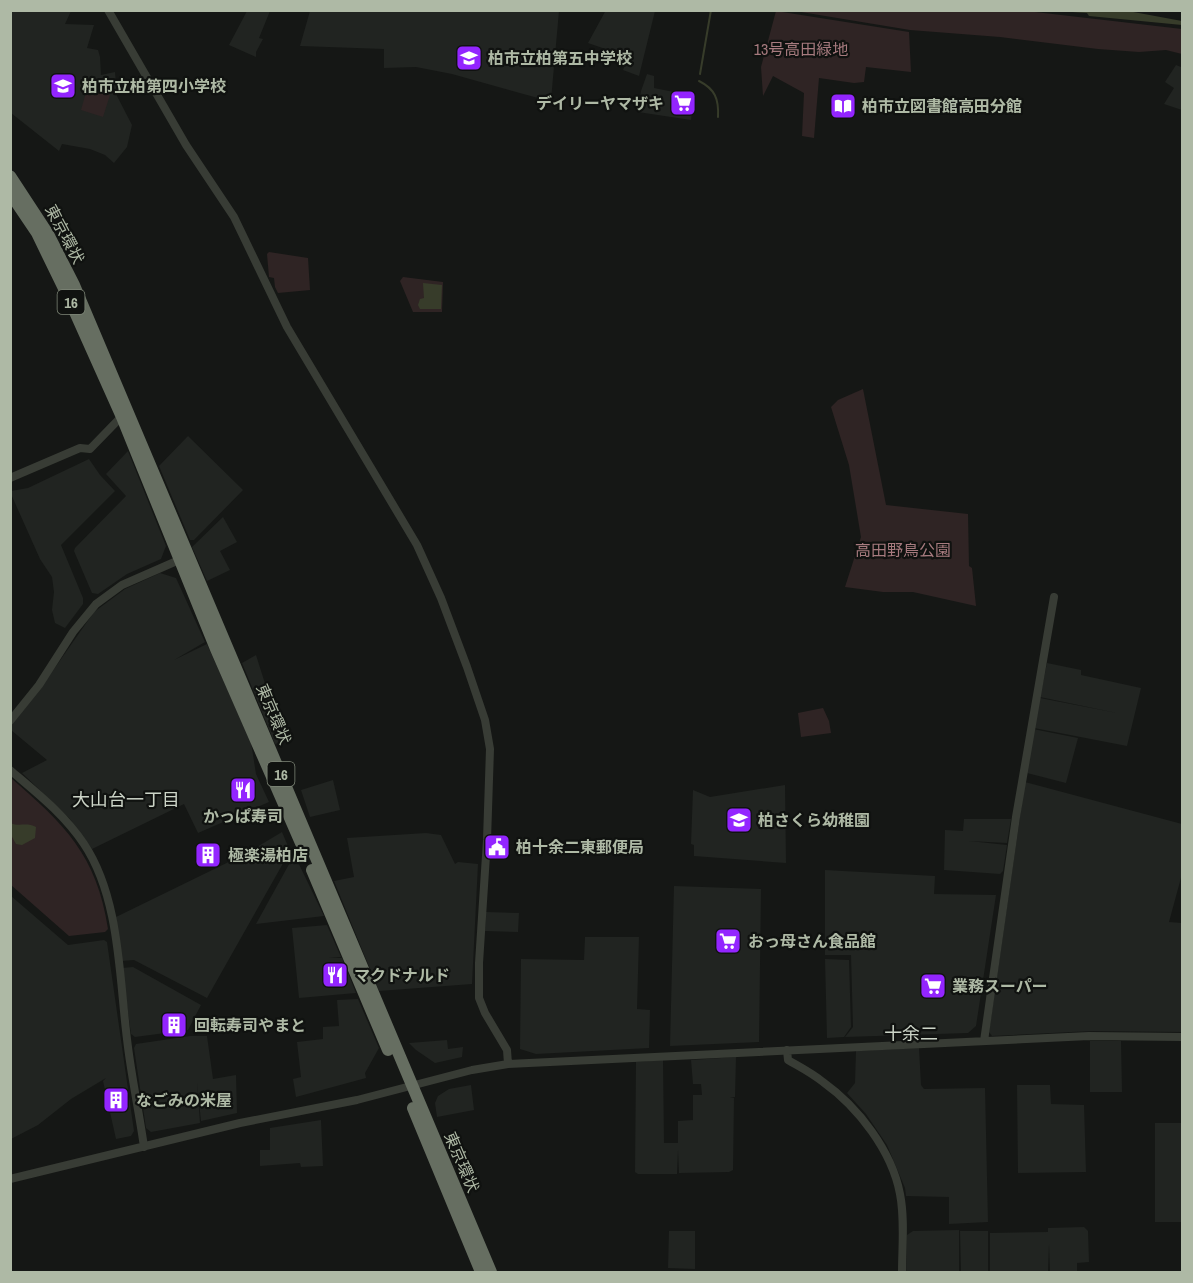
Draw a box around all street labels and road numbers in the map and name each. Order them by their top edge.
street label: 東京環状 [40,201,90,267]
road number: 16 [58,290,84,314]
street label: 東京環状 [251,680,297,748]
road number: 16 [268,762,294,786]
street label: 東京環状 [439,1128,485,1196]

